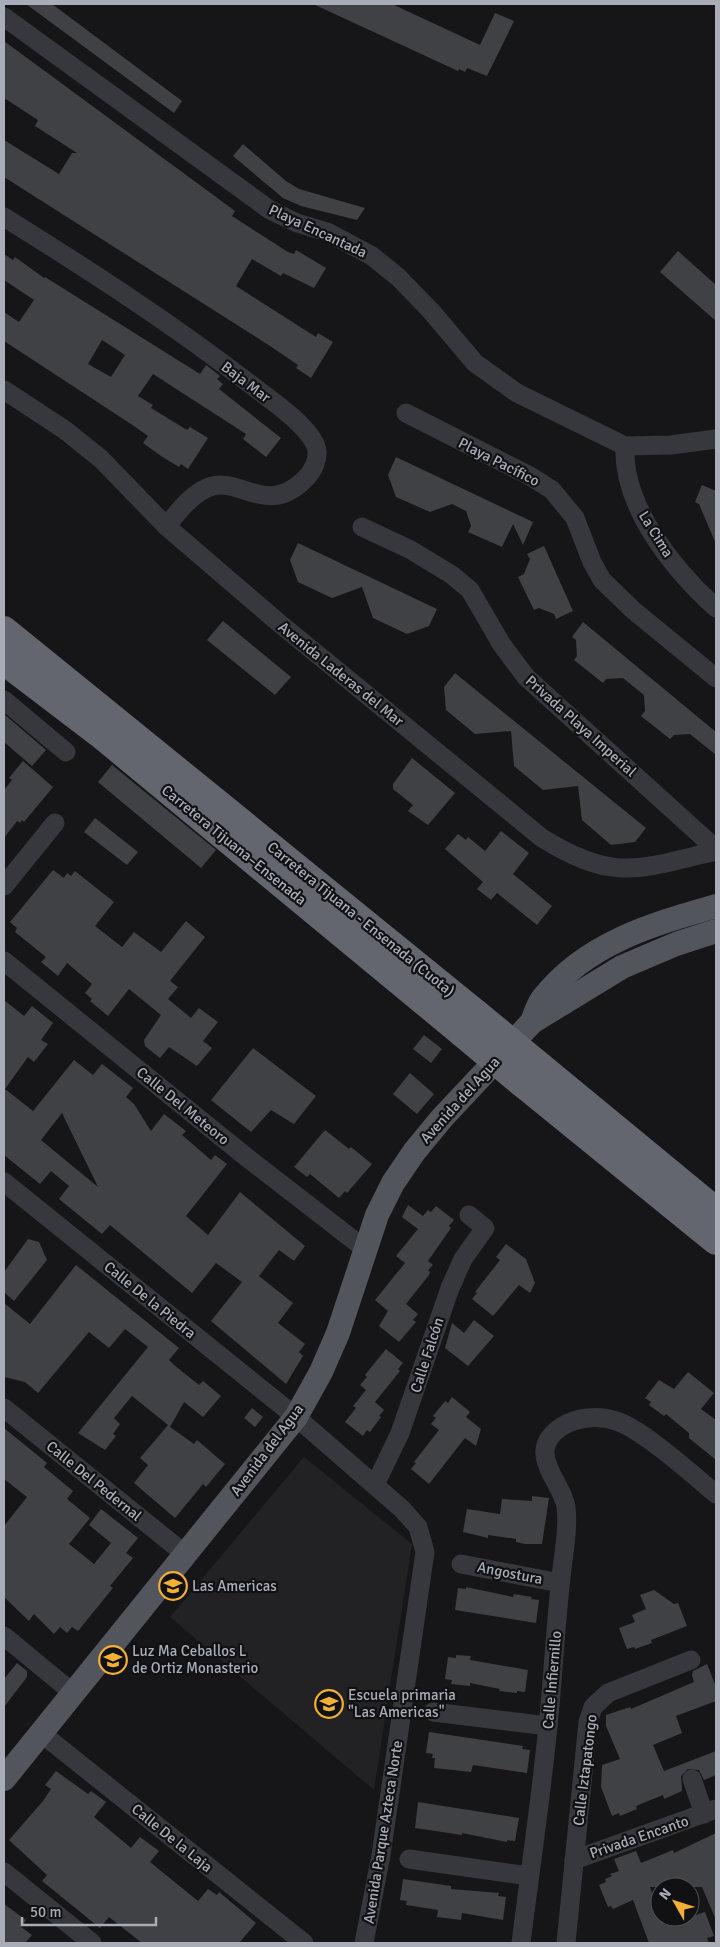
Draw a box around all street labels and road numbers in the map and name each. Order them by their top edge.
street label: Playa Encantada [266,200,370,262]
street label: Baja Mar [218,358,275,407]
street label: Playa Pacífico [455,434,543,490]
street label: La Cima [635,507,677,561]
street label: Avenida Laderas del Mar [275,618,408,730]
street label: Privada Playa Imperial [522,671,640,781]
street label: Carretera Tijuana–Ensenada [158,781,310,909]
street label: Carretera Tijuana - Ensenada (Cuota) [264,838,458,1000]
street label: Avenida del Agua [416,1053,504,1147]
street label: Calle Del Meteoro [133,1063,233,1149]
street label: Calle De la Piedra [101,1258,199,1342]
street label: Calle Falcón [406,1315,448,1395]
street label: Avenida del Agua [227,1401,307,1499]
street label: Calle Del Pedernal [43,1437,145,1525]
street label: Angostura [476,1558,544,1588]
street label: Calle Infiernillo [539,1630,565,1730]
street label: Calle Iztapatongo [569,1713,601,1827]
street label: Avenida Parque Azteca Norte [360,1739,406,1925]
street label: Calle De la Laja [128,1800,216,1876]
street label: Privada Encanto [587,1812,691,1862]

